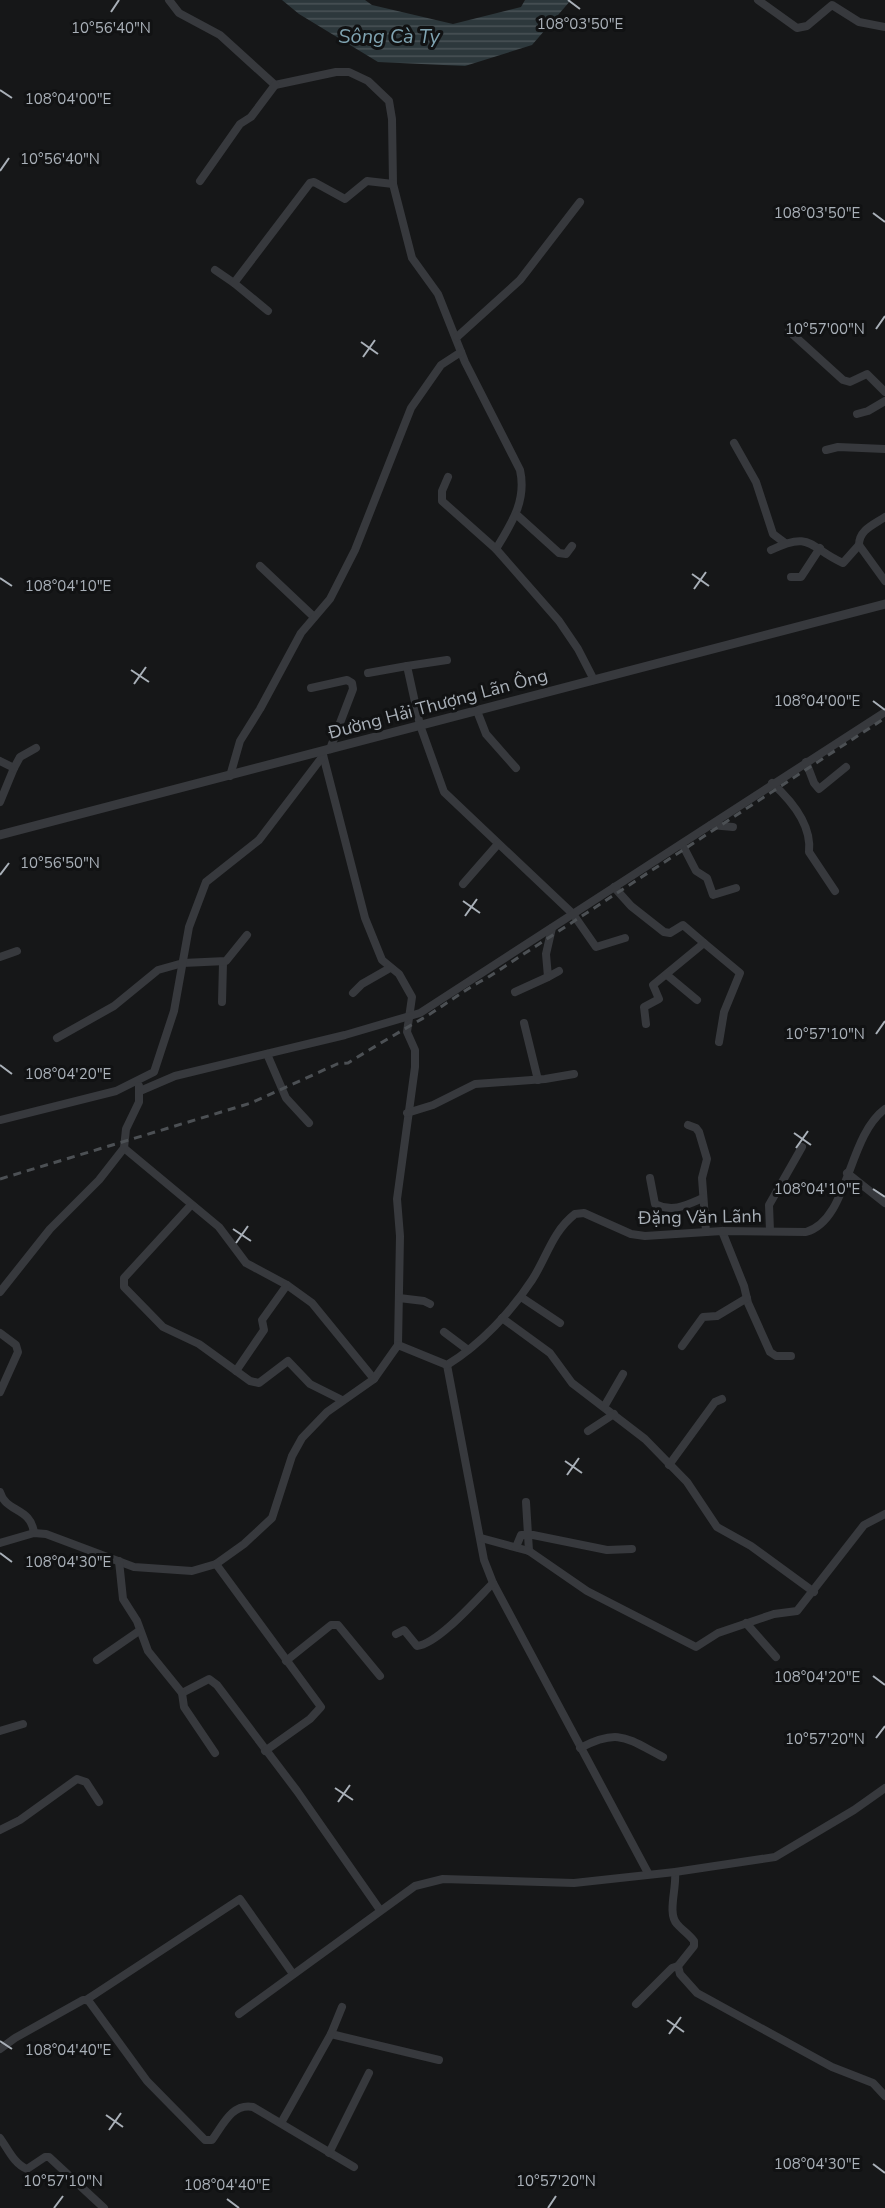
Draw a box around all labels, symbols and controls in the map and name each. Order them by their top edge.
text: 108°03'50"E [537,14,623,34]
text: 10°56'40"N [71,18,151,38]
water label: Sông Cà Ty [338,23,440,50]
text: 108°04'00"E [25,89,111,109]
text: 10°56'40"N [20,149,100,169]
text: 108°03'50"E [774,203,860,223]
text: 10°57'00"N [785,319,865,339]
text: 108°04'10"E [25,576,111,596]
street label: Đường Hải Thượng Lãn Ông [325,663,550,745]
text: 108°04'00"E [774,691,860,711]
text: 10°56'50"N [20,853,100,873]
text: 10°57'10"N [785,1024,865,1044]
text: 108°04'20"E [25,1064,111,1084]
text: 108°04'10"E [774,1179,860,1199]
street label: Đặng Văn Lãnh [637,1204,762,1230]
text: 108°04'30"E [25,1552,111,1572]
text: 108°04'20"E [774,1667,860,1687]
text: 10°57'20"N [785,1729,865,1749]
text: 108°04'40"E [25,2040,111,2060]
text: 108°04'30"E [774,2154,860,2174]
text: 10°57'10"N [23,2171,103,2191]
text: 10°57'20"N [516,2171,596,2191]
text: 108°04'40"E [184,2175,270,2195]

